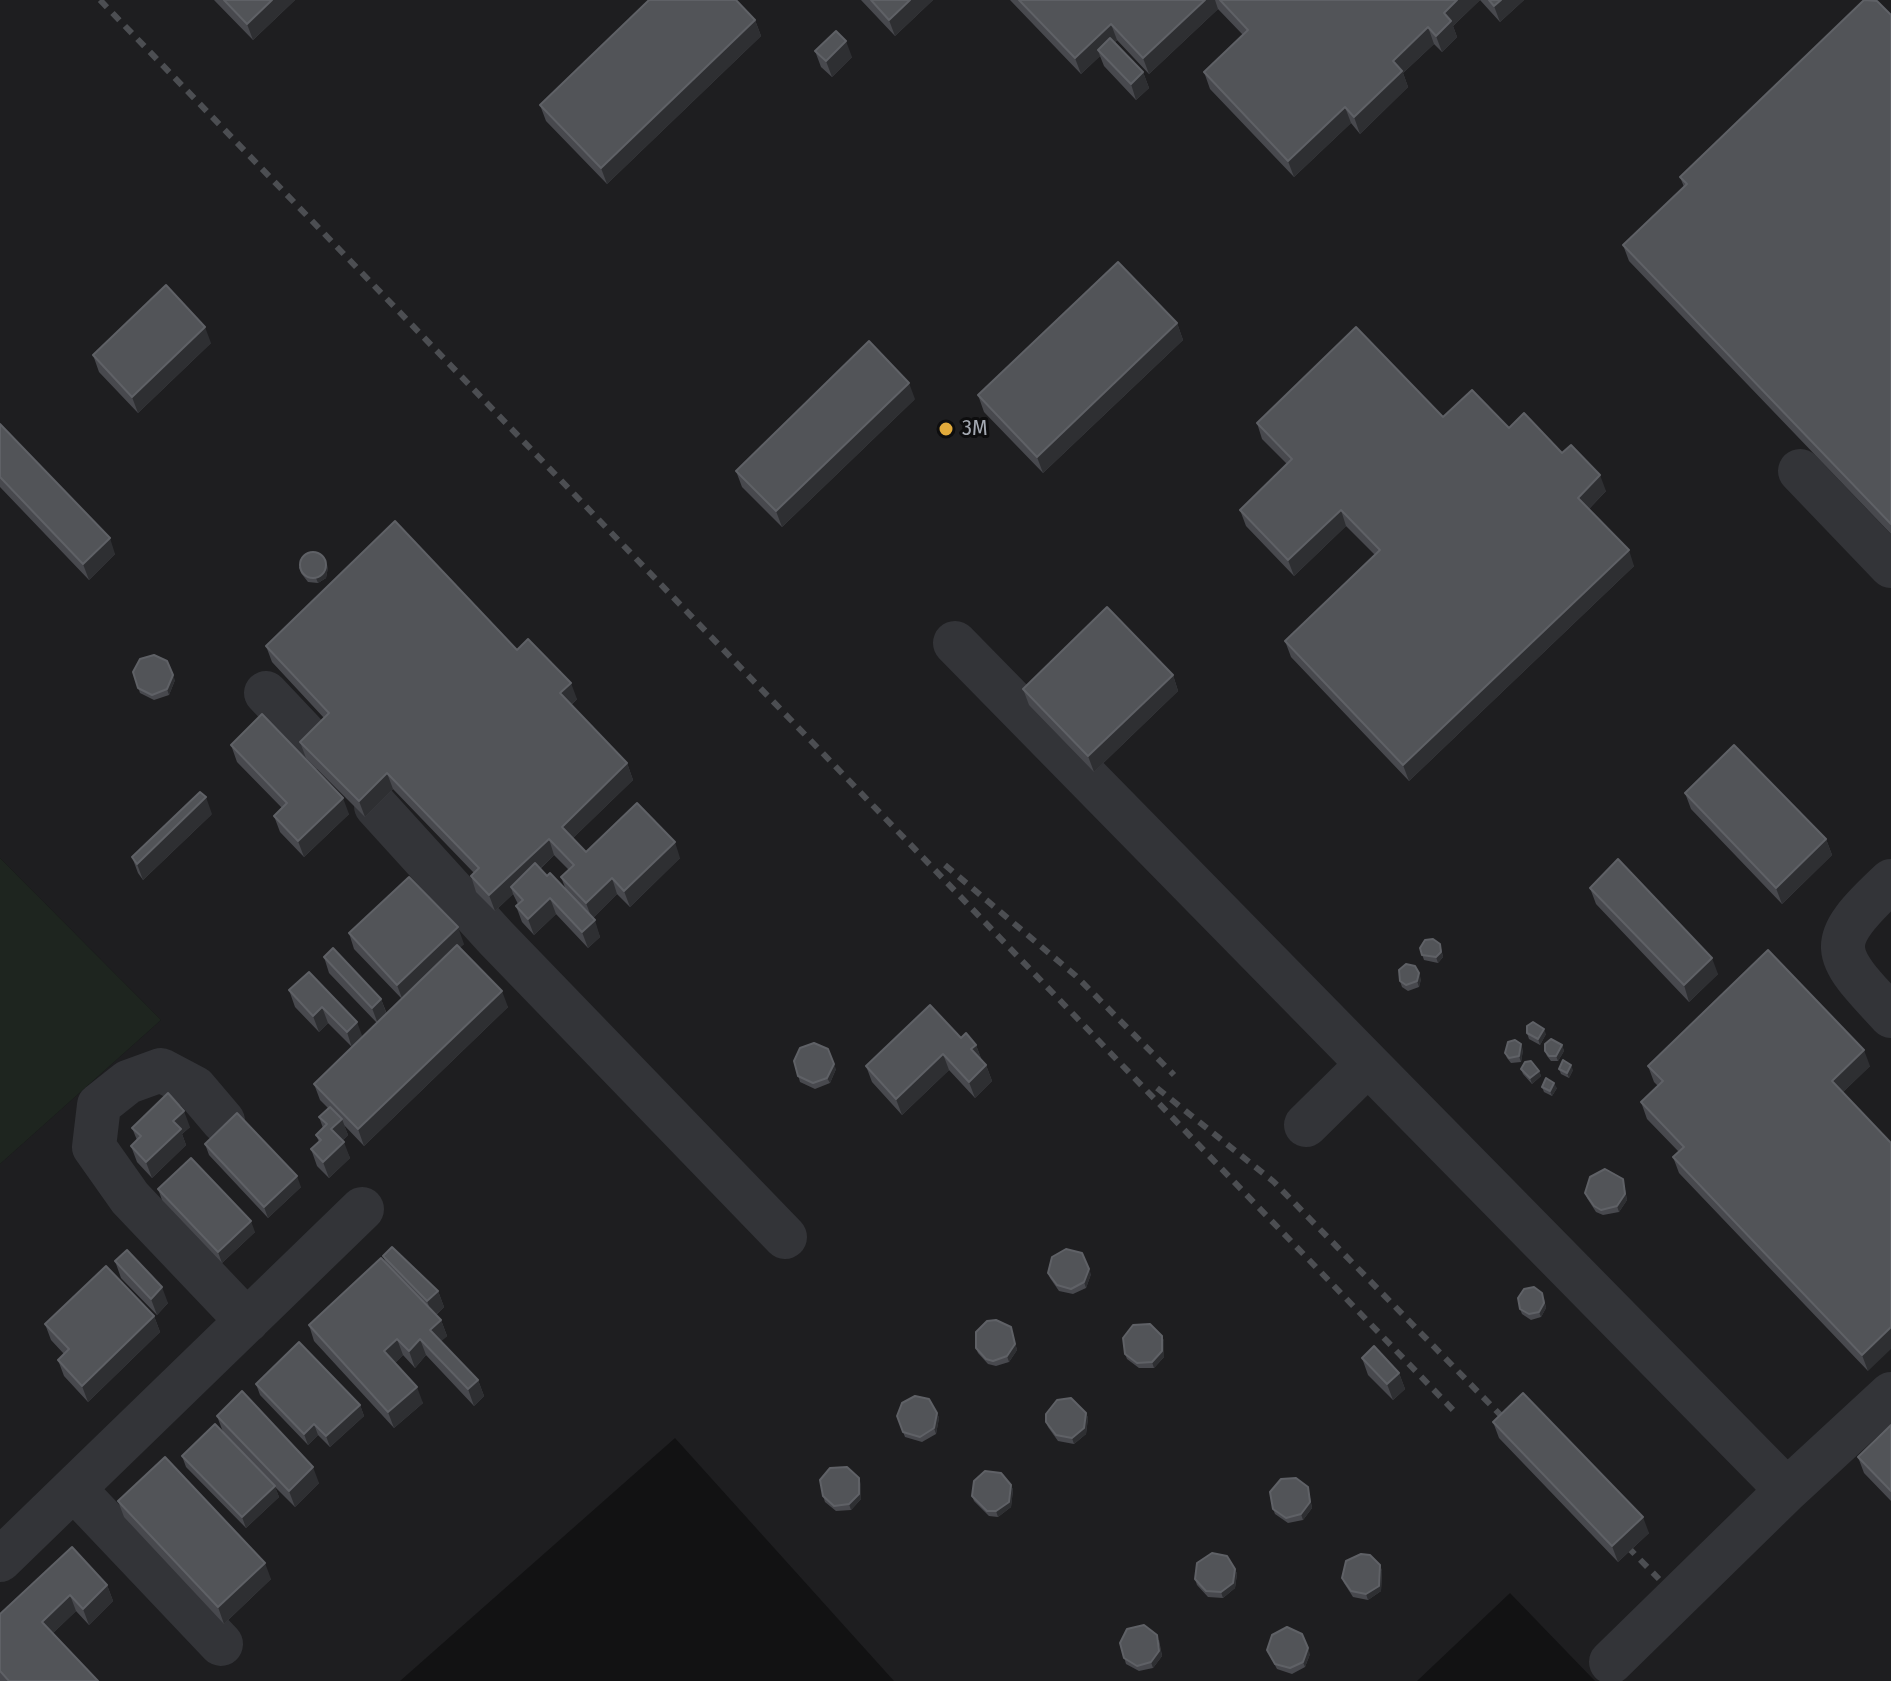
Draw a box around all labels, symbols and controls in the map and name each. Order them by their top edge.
place label: 3M [962,416,988,442]
marker: 3M [937,420,955,438]

